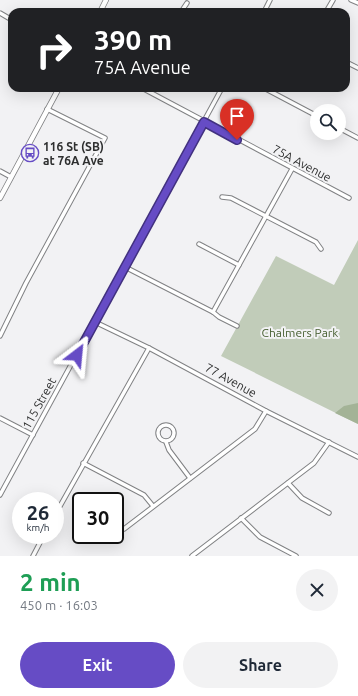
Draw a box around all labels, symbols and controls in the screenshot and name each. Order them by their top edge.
icon: right [28,24,80,76]
text: 390 m [94,24,172,55]
text: 75A Avenue [94,57,191,77]
pin [220,99,254,140]
map controls [310,104,346,140]
button: search [310,104,346,140]
icon: arrive [226,105,248,127]
place label: 116 St (SB) at 76A Ave [43,140,104,167]
street label: 75A Avenue [270,142,334,184]
bus stop icon: 116 St (SB) at 76A Ave [20,143,40,163]
park label: Chalmers Park [262,326,338,339]
position arrow [56,334,98,376]
street label: 77 Avenue [203,361,259,399]
street label: 115 Street [20,375,59,431]
speed limit sign: 30 [72,492,124,544]
text: 26 [27,501,49,524]
text: km/h [26,522,50,533]
text: 2 min [20,569,81,596]
button: close [296,569,338,611]
text: 450 m · 16:03 [20,598,98,612]
button: Exit [20,642,175,688]
button: Share [183,642,338,688]

